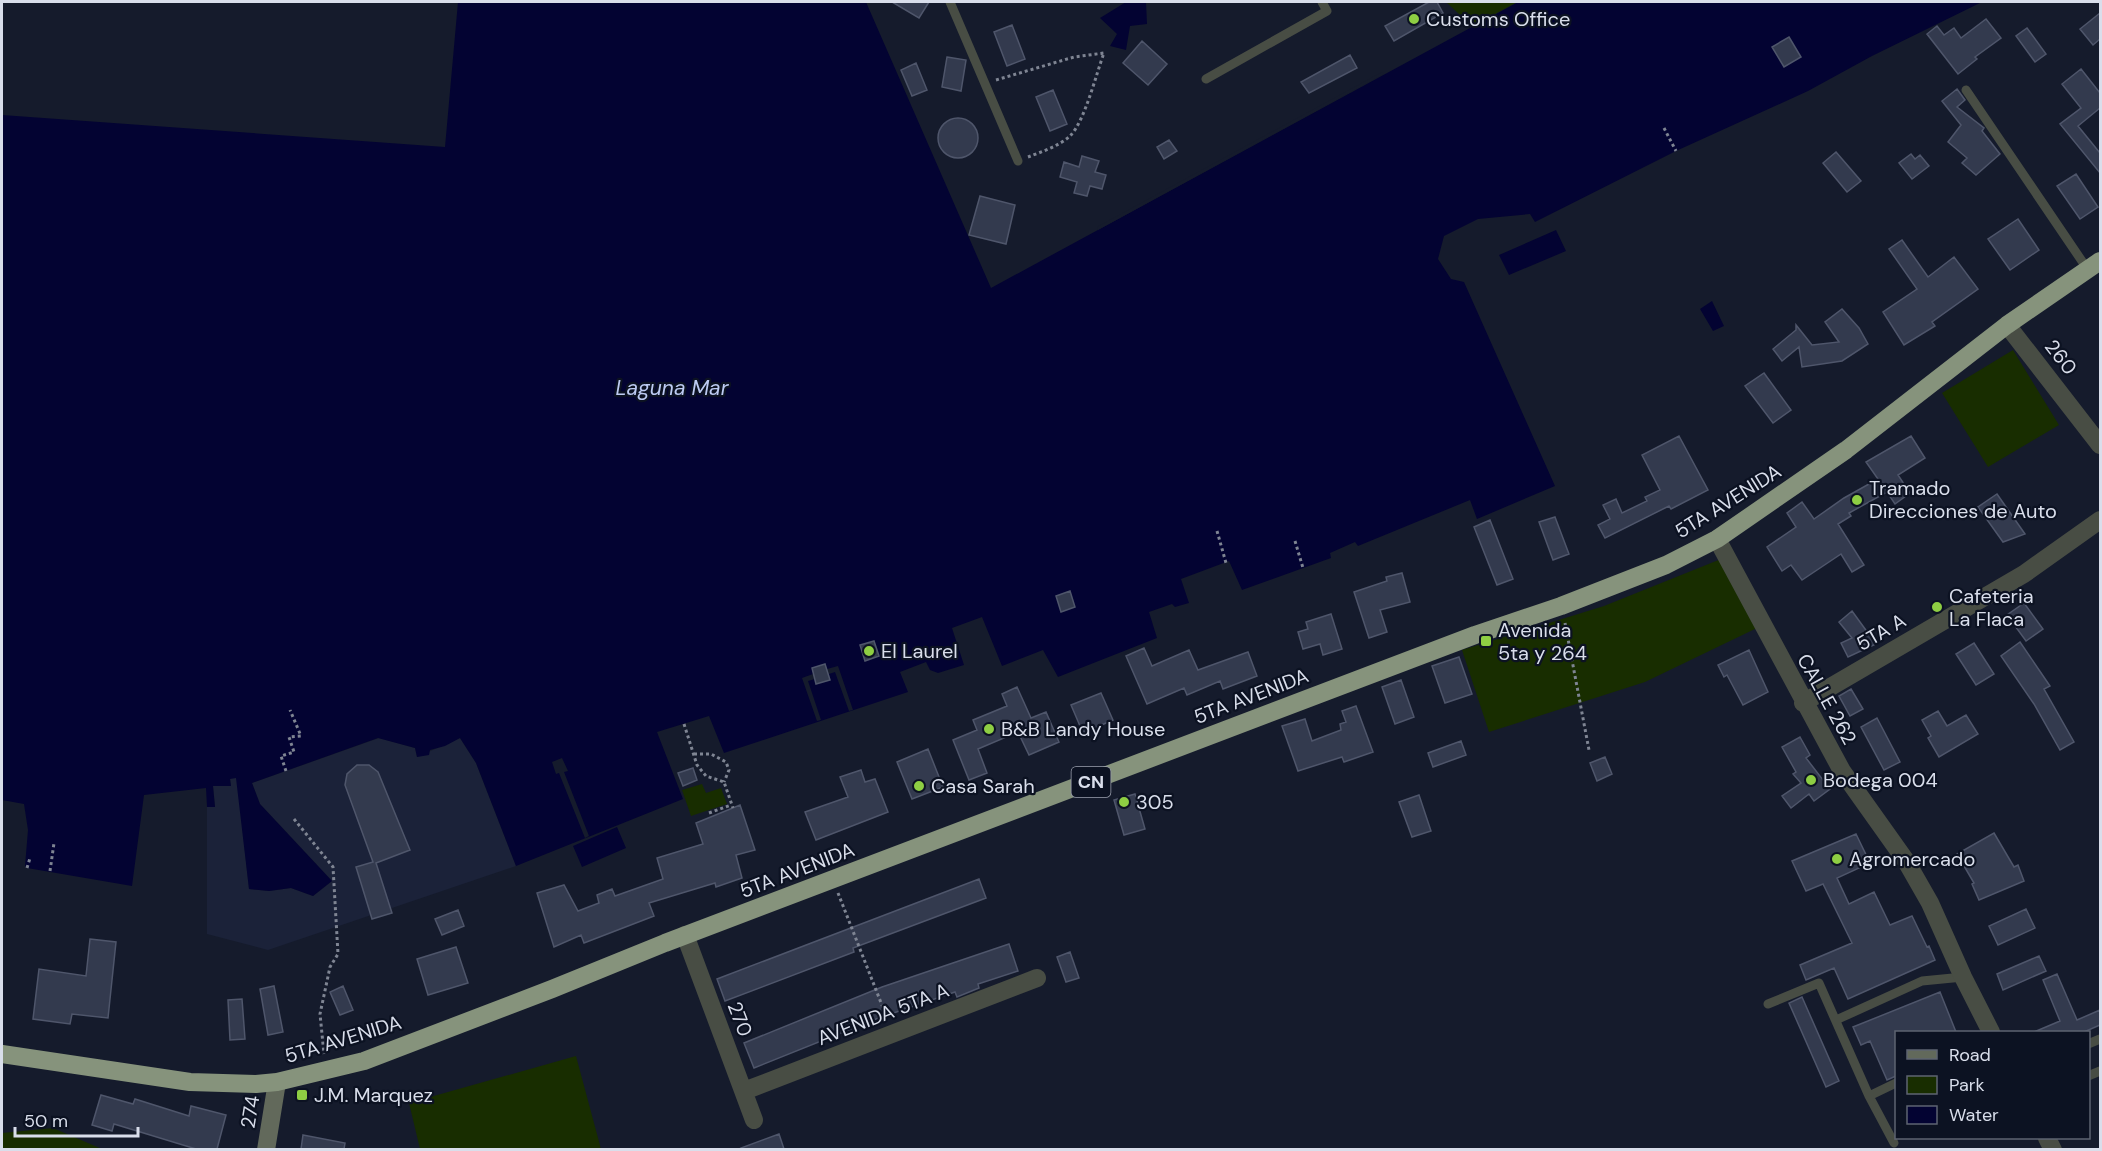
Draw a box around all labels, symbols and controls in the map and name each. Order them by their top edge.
place label: Customs Office [1426,6,1570,32]
marker: Customs Office [1407,12,1421,26]
street label: 260 [2039,334,2083,380]
water label: Laguna Mar [615,374,730,402]
street label: 5TA AVENIDA [1670,458,1786,544]
place label: Tramado Direcciones de Auto [1869,475,2057,524]
marker: Tramado Direcciones de Auto [1850,493,1864,507]
place label: Cafeteria La Flaca [1949,583,2034,632]
marker: Cafeteria La Flaca [1930,600,1944,614]
street label: 5TA A [1851,607,1911,657]
place label: Avenida 5ta y 264 [1498,617,1587,666]
marker: Avenida 5ta y 264 [1479,634,1493,648]
place label: El Laurel [881,638,958,664]
marker: El Laurel [862,644,876,658]
street label: CALLE 262 [1791,649,1863,749]
street label: 5TA AVENIDA [1190,662,1312,730]
place label: B&B Landy House [1001,716,1165,742]
marker: B&B Landy House [982,722,996,736]
road number: CN [1072,767,1110,797]
place label: Bodega 004 [1823,767,1938,793]
place label: Casa Sarah [931,773,1035,799]
marker: Bodega 004 [1804,773,1818,787]
marker: Casa Sarah [912,779,926,793]
place label: 305 [1136,789,1174,815]
marker: 305 [1117,795,1131,809]
street label: 5TA AVENIDA [736,836,858,904]
place label: Agromercado [1849,846,1975,872]
marker: Agromercado [1830,852,1844,866]
street label: AVENIDA 5TA A [813,977,953,1051]
street label: 270 [722,998,758,1040]
street label: 5TA AVENIDA [281,1009,405,1069]
legend [1895,1031,2090,1139]
text: Road [1949,1043,1991,1067]
text: Park [1949,1073,1985,1097]
place label: J.M. Marquez [314,1082,433,1108]
marker: J.M. Marquez [295,1088,309,1102]
street label: 274 [235,1094,265,1130]
scale bar [15,1100,138,1138]
text: Water [1949,1103,1999,1127]
text: 50 m [24,1109,68,1133]

